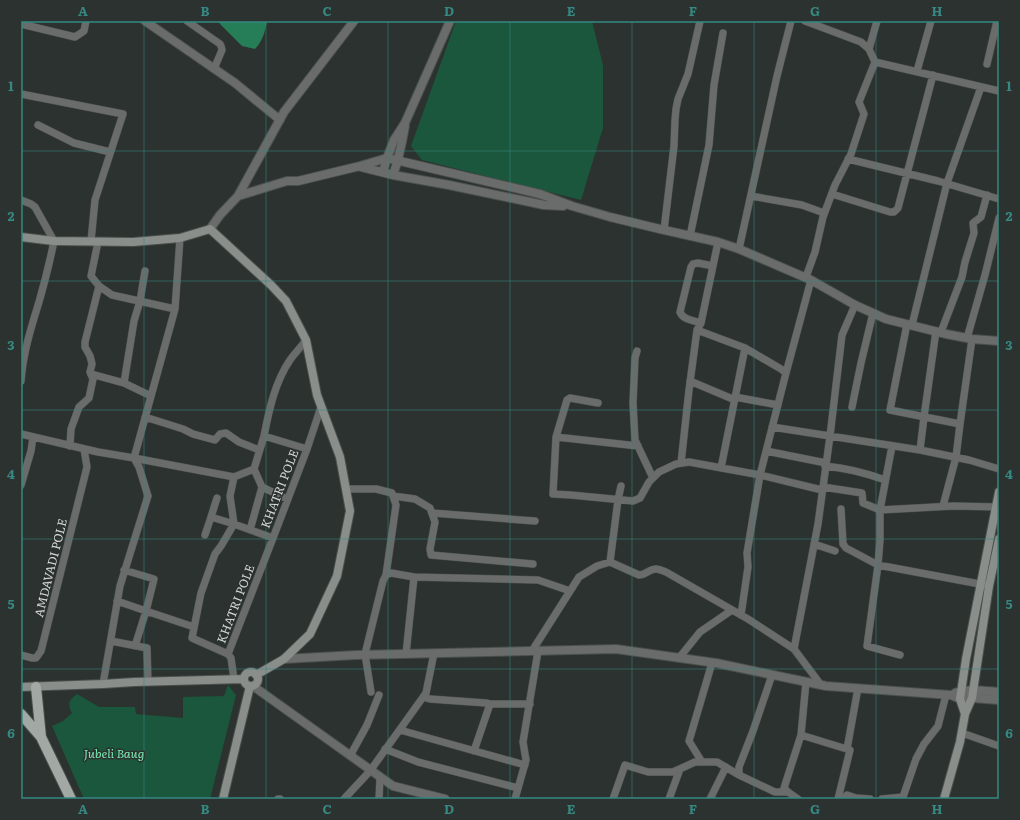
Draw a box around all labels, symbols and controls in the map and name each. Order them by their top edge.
text: A [78,1,88,20]
text: B [201,1,210,20]
text: C [322,1,332,20]
text: D [444,1,454,20]
text: E [567,1,576,20]
text: F [689,1,697,20]
text: G [810,1,820,20]
text: H [932,1,943,20]
text: 1 [8,76,14,95]
text: 1 [1006,76,1012,95]
text: 2 [8,206,15,225]
text: 2 [1006,206,1013,225]
text: 3 [7,335,15,354]
text: 3 [1005,335,1013,354]
street label: KHATRI POLE [256,446,303,531]
text: 4 [7,464,15,483]
text: 4 [1005,464,1013,483]
street label: AMDAVADI POLE [29,516,71,619]
street label: KHATRI POLE [212,561,259,646]
text: 5 [7,594,15,613]
text: 5 [1005,594,1013,613]
text: 6 [7,723,15,742]
text: 6 [1005,723,1013,742]
park label: Jubeli Baug [84,744,144,762]
text: A [78,799,88,818]
text: B [201,799,210,818]
text: C [322,799,332,818]
text: D [444,799,454,818]
text: E [567,799,576,818]
text: F [689,799,697,818]
text: G [810,799,820,818]
text: H [932,799,943,818]

